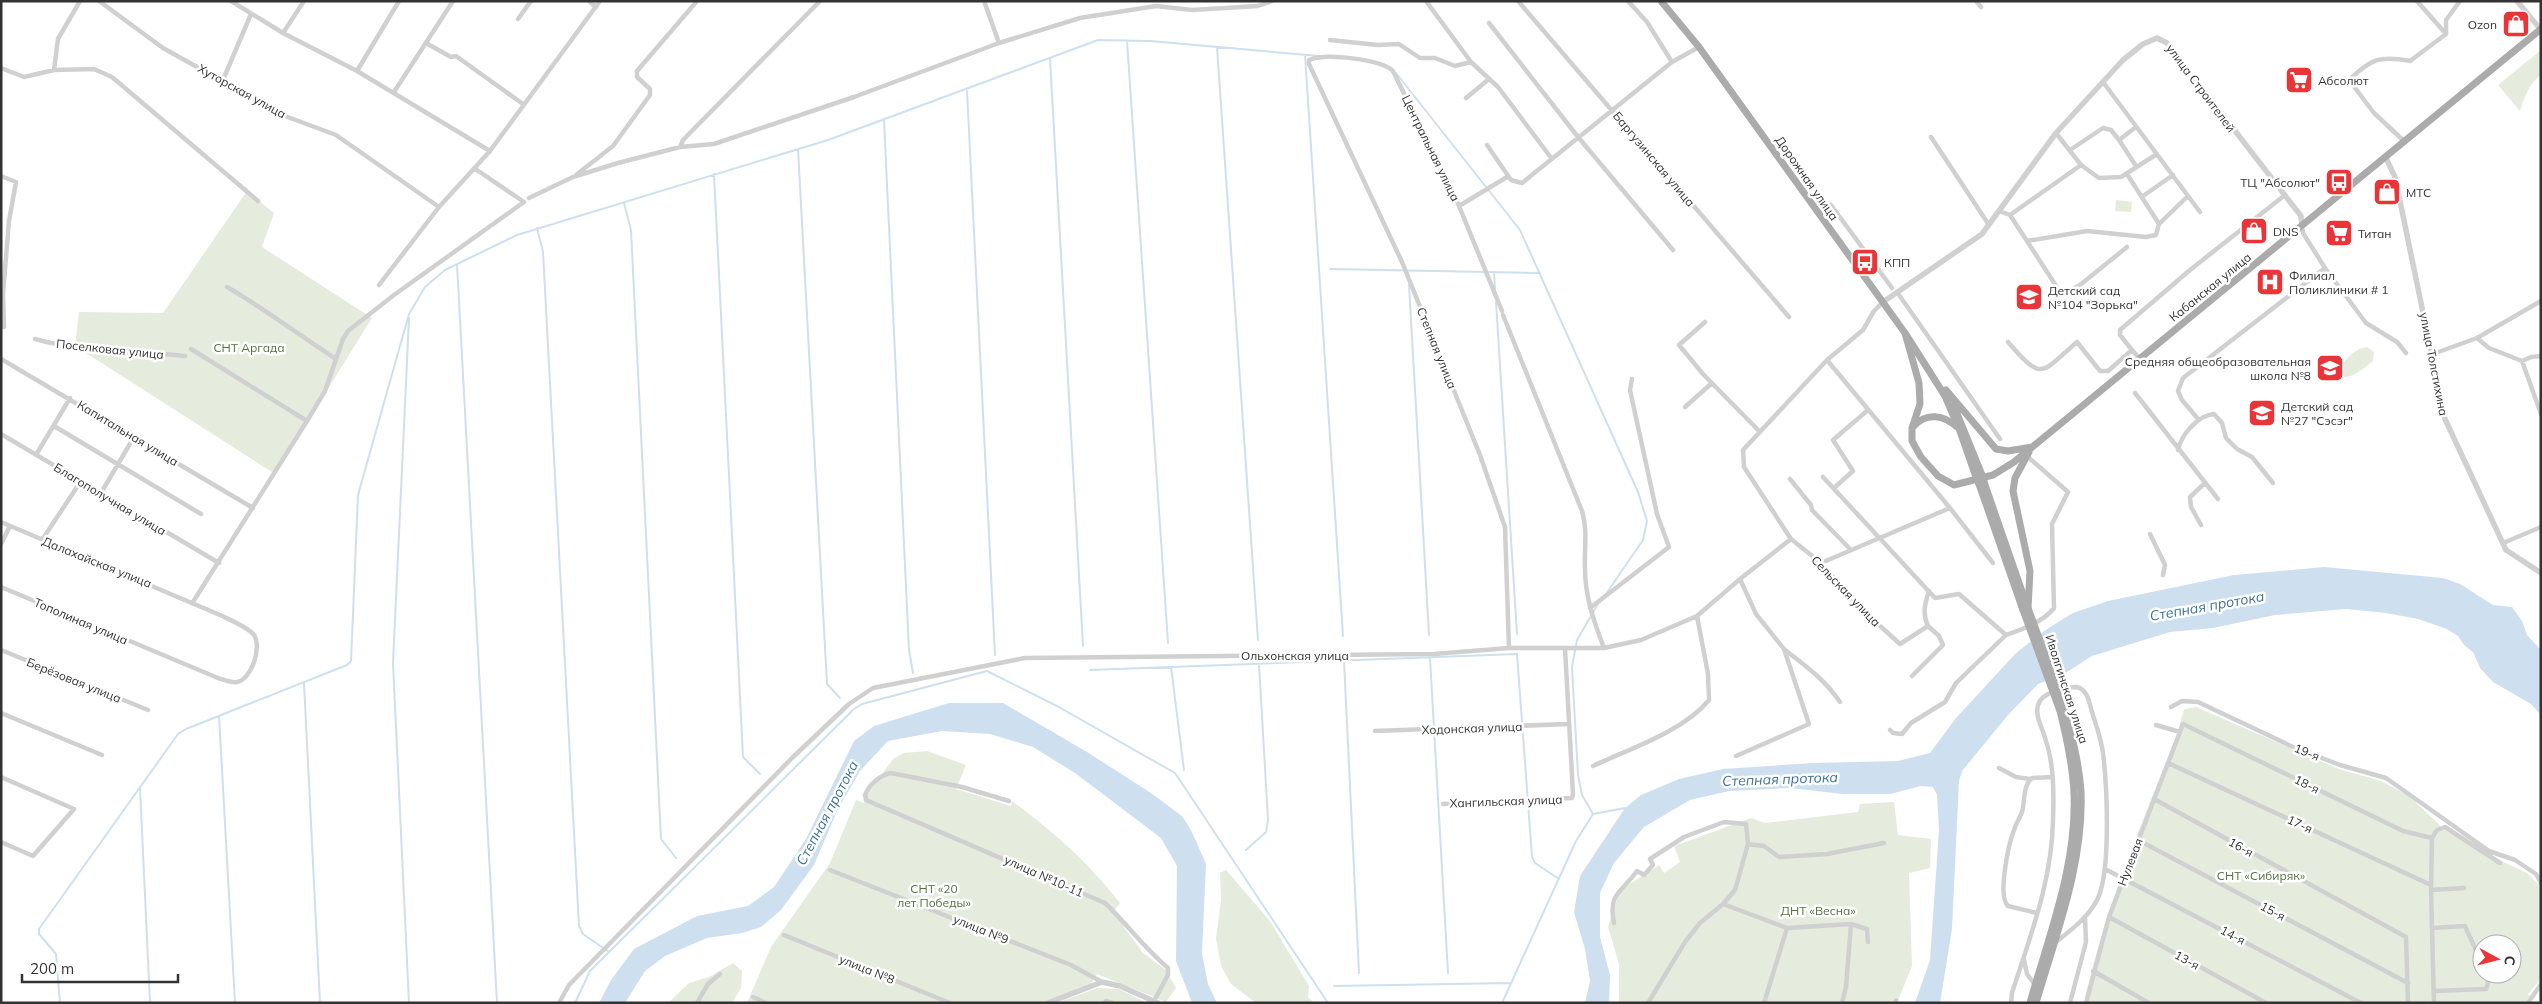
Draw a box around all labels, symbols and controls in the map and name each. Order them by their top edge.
shop icon: Ozon [2501,9,2531,39]
place label: Ozon [2468,17,2497,32]
street label: улица Строителей [2163,41,2239,135]
street label: Хуторская улица [195,61,289,121]
supermarket icon: Абсолют [2284,65,2314,95]
place label: Абсолют [2318,73,2369,88]
street label: Центральная улица [1399,92,1463,204]
street label: Баргузинская улица [1610,108,1698,210]
street label: Дорожная улица [1772,133,1842,223]
bus stop icon: ТЦ "Абсолют" [2324,167,2354,197]
place label: ТЦ "Абсолют" [2240,175,2320,190]
shop icon: МТС [2372,177,2402,207]
place label: МТС [2406,185,2431,200]
shop icon: DNS [2239,216,2269,246]
supermarket icon: Титан [2324,218,2354,248]
place label: DNS [2273,224,2298,239]
place label: Титан [2358,226,2391,241]
bus stop icon: КПП [1850,247,1880,277]
street label: Кабанская улица [2166,249,2254,325]
place label: КПП [1884,255,1910,270]
hospital icon: Филиал Поликлиники # 1 [2255,267,2285,297]
place label: Филиал Поликлиники # 1 [2289,268,2388,297]
school or university icon: Детский сад №104 "Зорька" [2014,282,2044,312]
place label: Детский сад №104 "Зорька" [2048,283,2138,312]
street label: Степная улица [1414,305,1460,391]
street label: улица Толстихина [2417,311,2451,417]
street label: Поселковая улица [55,336,165,362]
park label: СНТ Аргада [213,340,285,355]
school or university icon: Средняя общеобразовательная школа №8 [2315,353,2345,383]
place label: Средняя общеобразовательная школа №8 [2125,354,2311,383]
street label: Капитальная улица [75,397,181,469]
school or university icon: Детский сад №27 "Сэсэг" [2247,398,2277,428]
place label: Детский сад №27 "Сэсэг" [2281,399,2353,428]
street label: Благополучная улица [51,460,169,538]
street label: Далахайская улица [40,533,154,591]
street label: Сельская улица [1808,552,1884,630]
water label: Степная протока [2148,587,2266,625]
street label: Тополиная улица [32,594,130,648]
street label: Иволгинская улица [2042,633,2092,745]
street label: Ольхонская улица [1241,648,1349,663]
street label: Берёзовая улица [25,654,123,706]
street label: Ходонская улица [1421,719,1523,737]
street label: 19-я [2292,740,2322,764]
water label: Степная протока [792,757,862,868]
water label: Степная протока [1722,768,1839,790]
street label: 18-я [2292,772,2322,796]
street label: Хангильская улица [1449,792,1563,810]
street label: 17-я [2285,812,2315,836]
street label: 16-я [2226,834,2256,860]
street label: Нулевая [2114,836,2146,888]
street label: улица №10-11 [1002,852,1086,900]
park label: СНТ «Сибиряк» [2217,868,2306,883]
park label: СНТ «20 лет Победы» [897,881,971,910]
street label: 15-я [2258,898,2288,924]
park label: ДНТ «Весна» [1780,903,1856,918]
street label: улица №9 [951,911,1011,947]
street label: 14-я [2218,922,2248,948]
north arrow [2472,934,2522,984]
street label: 13-я [2172,947,2202,973]
street label: улица №8 [837,951,897,987]
scale bar [22,952,179,984]
text: С [2500,955,2519,966]
text: 200 m [30,959,74,978]

